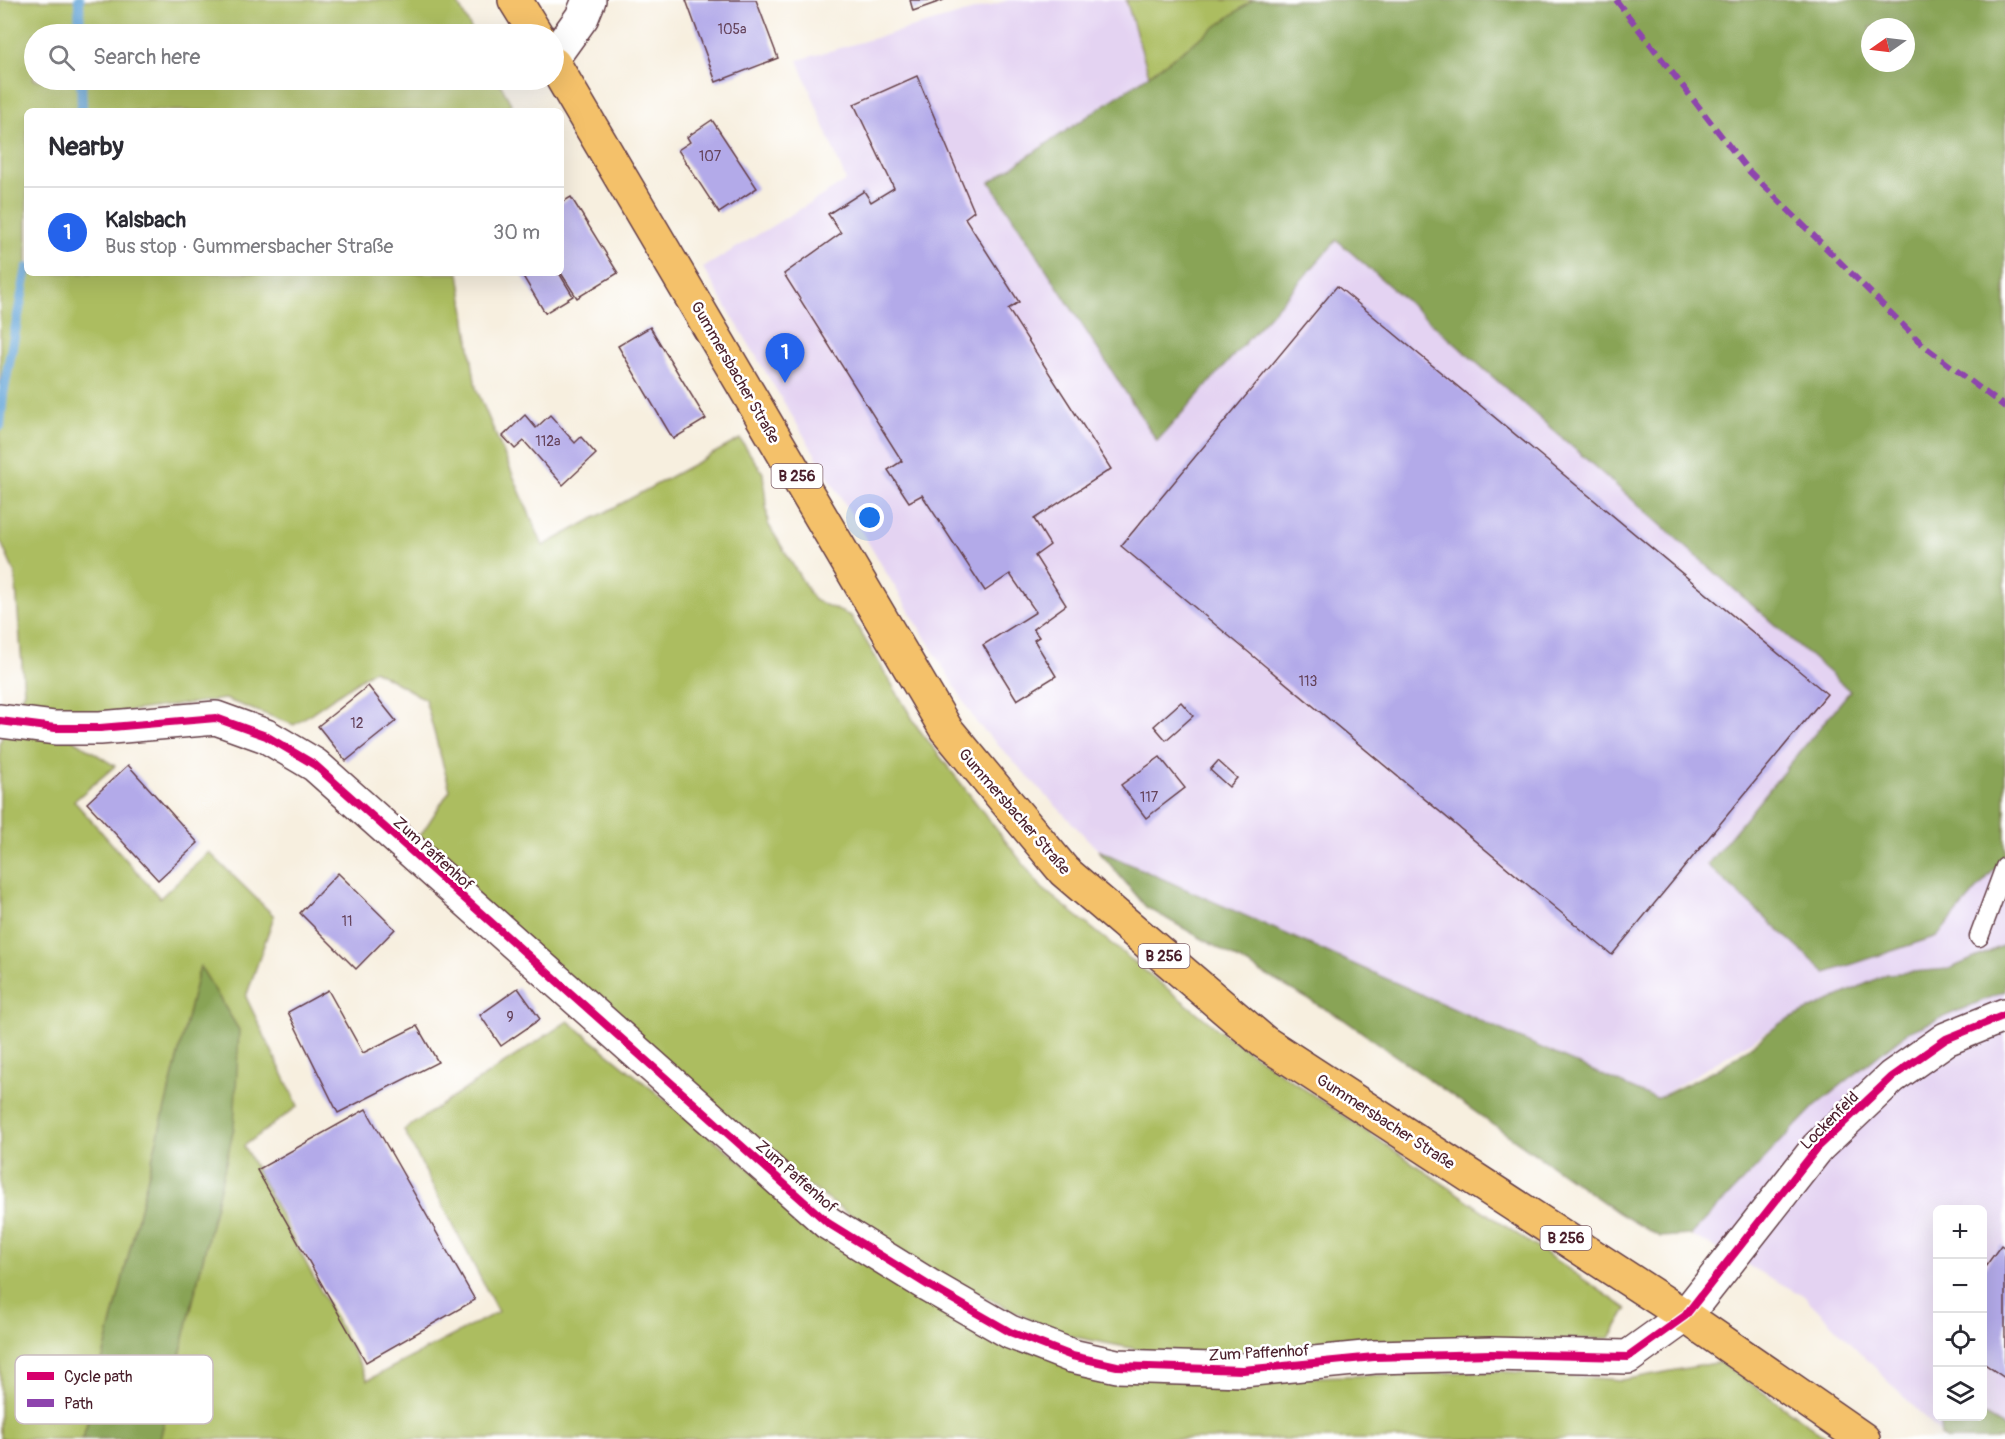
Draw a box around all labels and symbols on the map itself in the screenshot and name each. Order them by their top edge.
north arrow [1861,18,1915,72]
house number: 105a [717,21,747,38]
house number: 107 [699,148,722,165]
street label: Gummersbacher Straße [686,298,784,447]
pin: 1 [766,334,804,383]
house number: 112a [535,433,561,450]
road number: B 256 [772,464,822,488]
your location [855,503,884,532]
house number: 113 [1299,673,1318,690]
house number: 12 [350,715,364,732]
street label: Gummersbacher Straße [954,744,1075,879]
house number: 117 [1140,789,1159,806]
street label: Zum Paffenhof [389,812,478,895]
house number: 11 [342,913,352,930]
road number: B 256 [1138,944,1190,968]
house number: 9 [506,1009,514,1026]
street label: Gummersbacher Straße [1313,1070,1458,1174]
street label: Lockenfeld [1796,1087,1863,1154]
street label: Zum Paffenhof [751,1136,842,1218]
road number: B 256 [1540,1226,1592,1250]
street label: Zum Paffenhof [1208,1340,1311,1366]
legend [15,1355,213,1424]
text: Cycle path [64,1367,132,1387]
text: Path [64,1394,93,1414]

